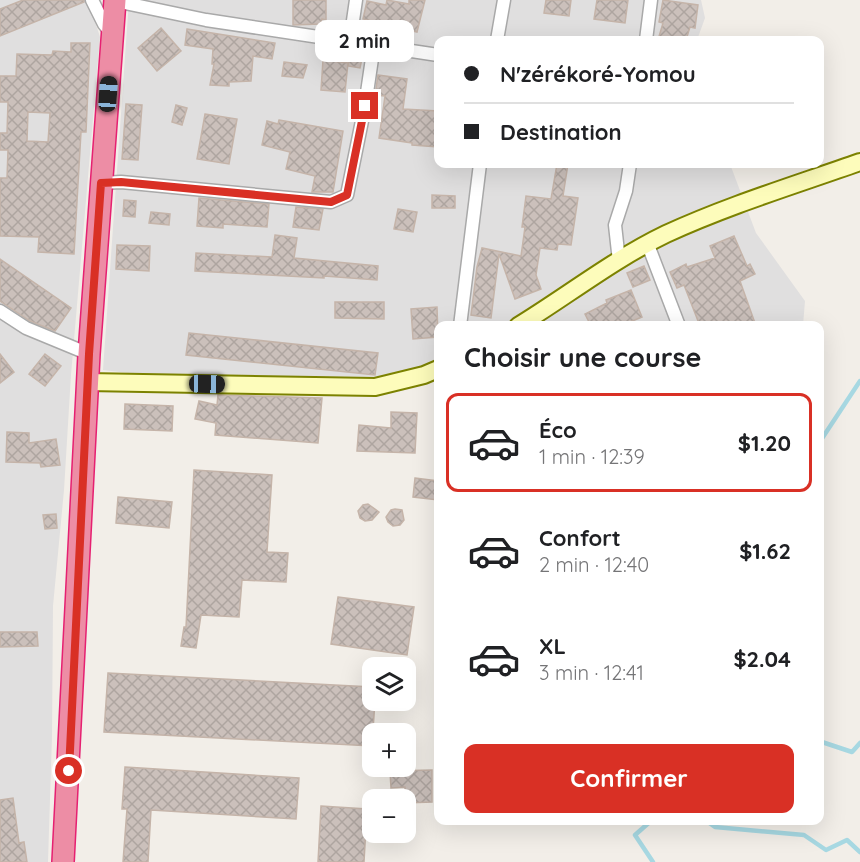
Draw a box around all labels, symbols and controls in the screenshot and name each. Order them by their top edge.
callout: 2 min [316,19,415,61]
text: 2 min [338,28,391,53]
text: N'zérékoré-Yomou [500,60,696,88]
car [98,75,118,113]
route end [351,92,378,119]
text: Destination [500,118,622,146]
text: Choisir une course [464,340,701,374]
car [189,375,225,393]
icon: car [467,416,521,470]
text: Éco [539,416,577,444]
text: $1.20 [738,429,791,457]
text: 1 min · 12:39 [539,444,645,469]
icon: car [467,524,521,578]
text: Confort [539,524,621,552]
text: $1.62 [739,537,791,565]
text: 2 min · 12:40 [539,552,649,577]
icon: car [467,632,521,686]
text: XL [539,632,566,660]
text: $2.04 [733,645,791,673]
map controls [362,657,416,843]
button: layers [362,657,416,711]
text: 3 min · 12:41 [539,660,644,685]
button: + [362,723,416,777]
button: Confirmer [464,744,794,813]
route start [55,757,82,784]
button: − [362,789,416,843]

